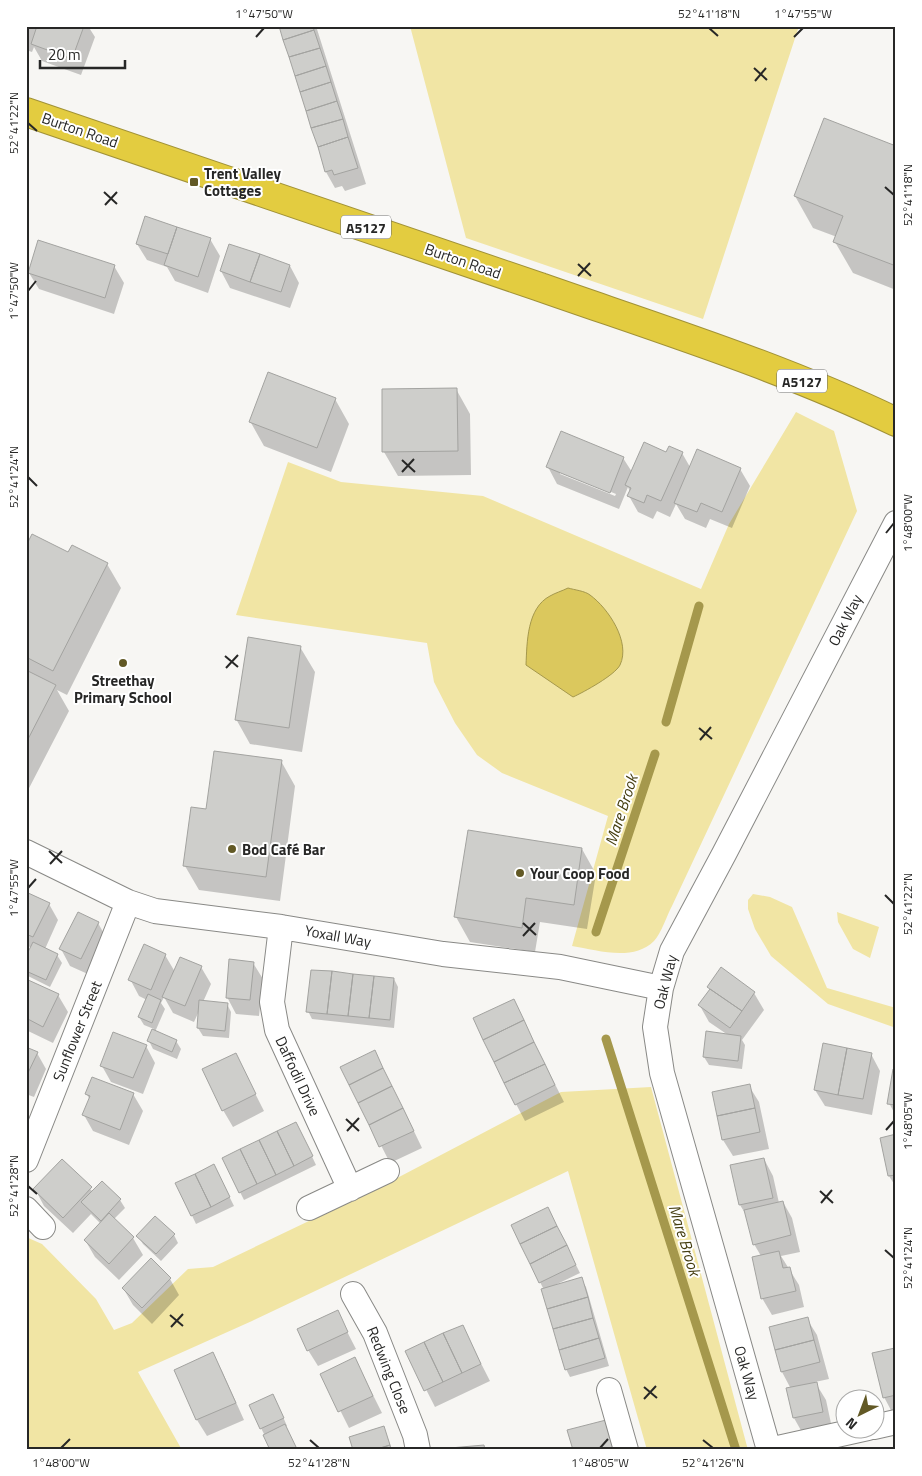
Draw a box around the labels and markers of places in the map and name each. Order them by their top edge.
place label: Trent Valley Cottages [204,162,281,202]
marker: Trent Valley Cottages [188,176,200,188]
marker: Streethay Primary School [117,657,129,669]
place label: Streethay Primary School [74,669,172,709]
place label: Bod Café Bar [242,838,326,861]
marker: Bod Café Bar [226,843,238,855]
place label: Your Coop Food [530,862,630,885]
marker: Your Coop Food [514,867,526,879]

